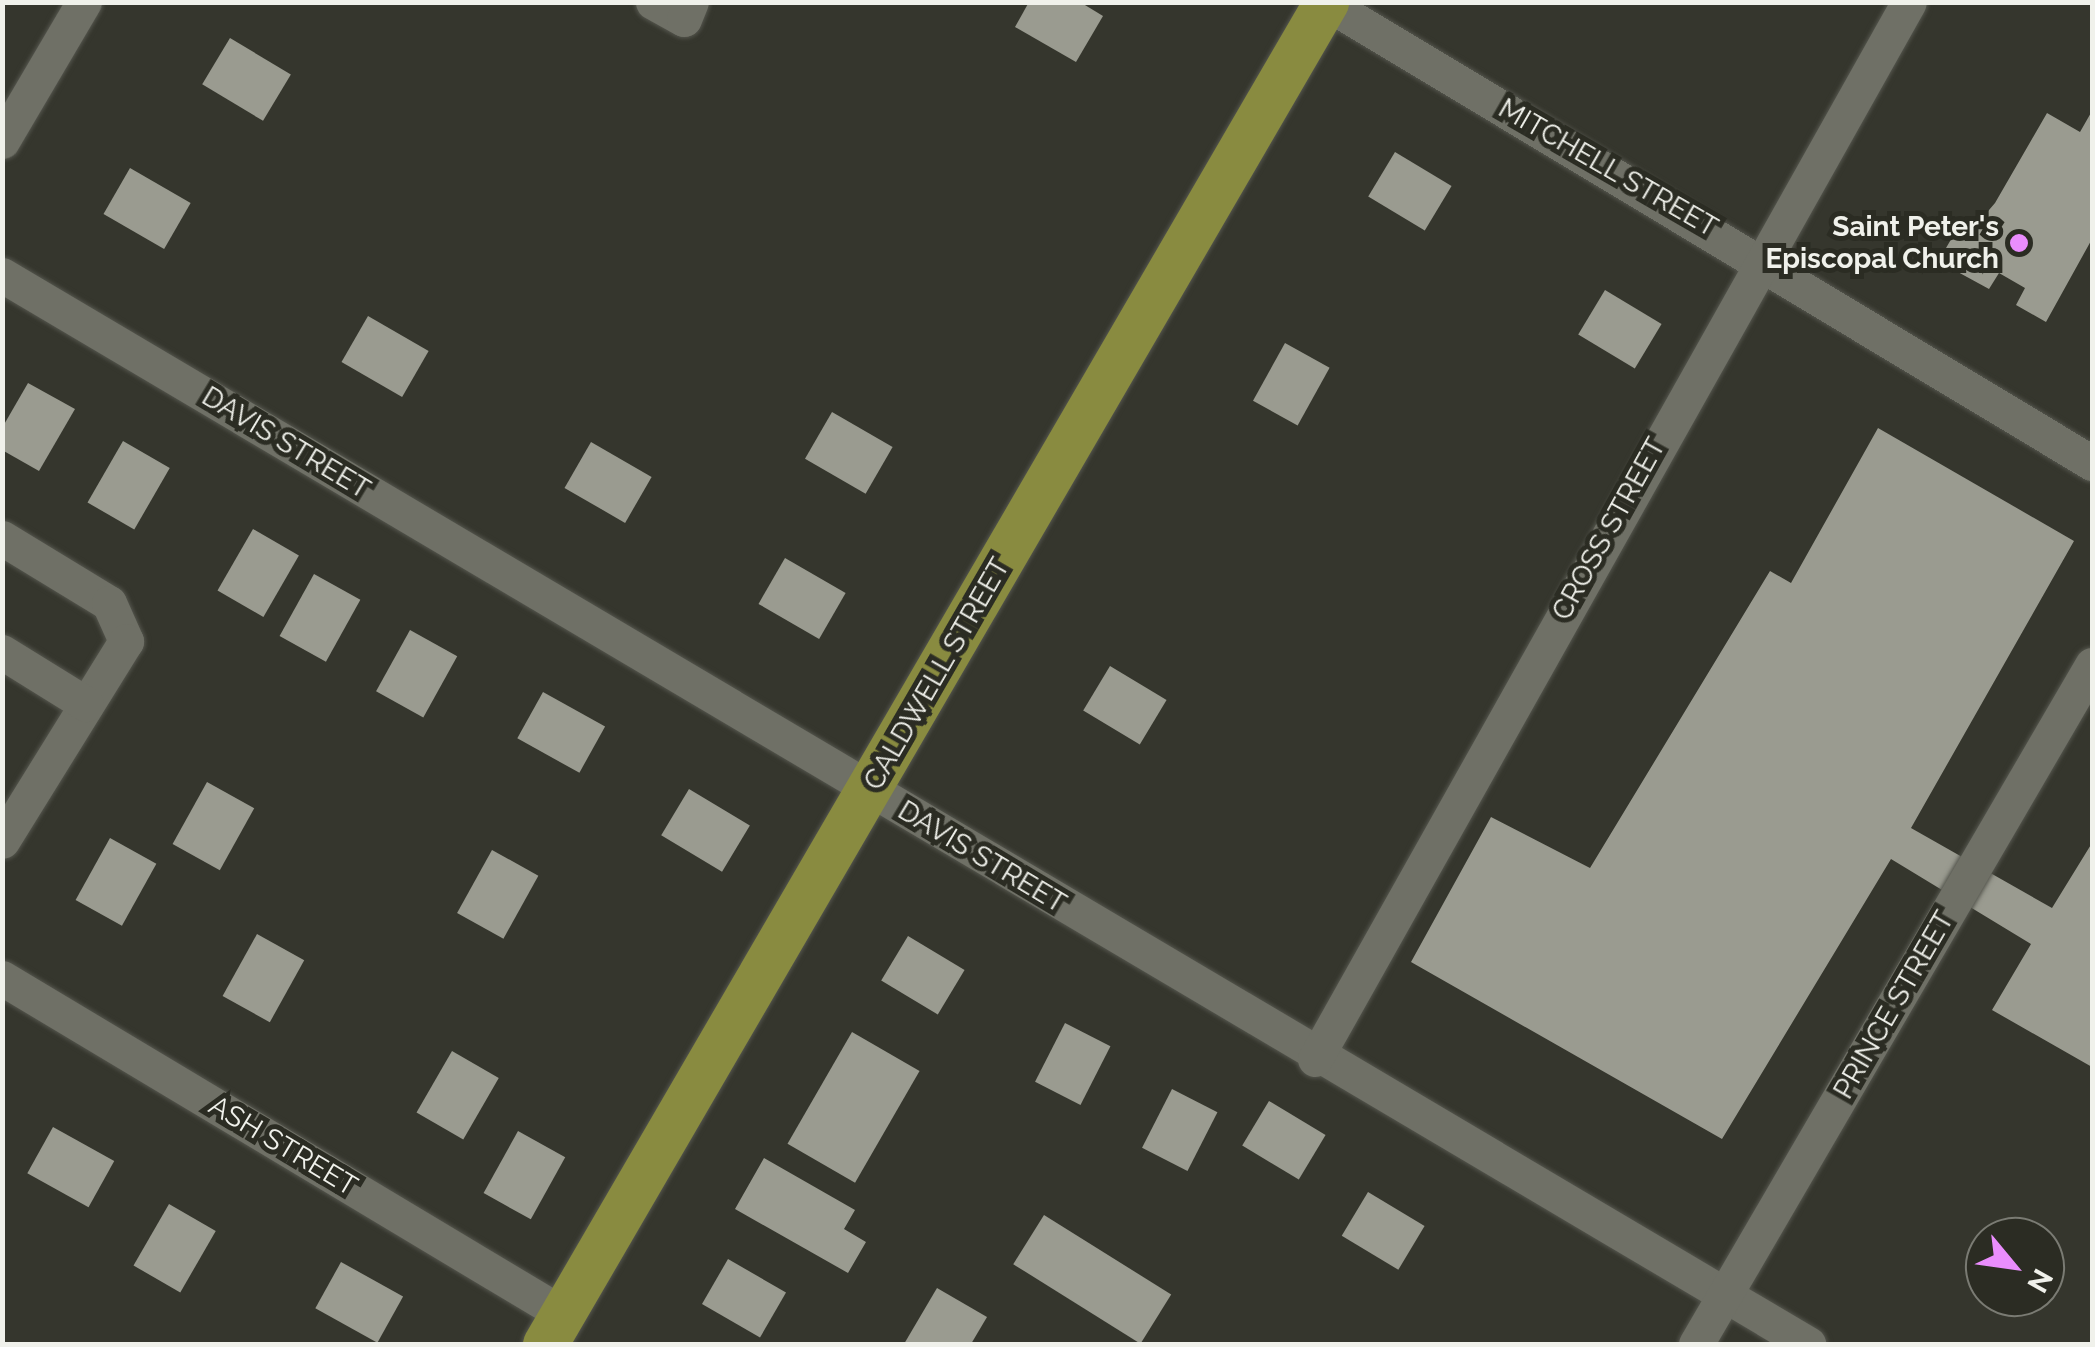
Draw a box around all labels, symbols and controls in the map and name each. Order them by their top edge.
street label: MITCHELL STREET [1492,91,1724,245]
place label: Saint Peter's Episcopal Church [1765,210,1999,276]
marker: Saint Peter's Episcopal Church [2008,232,2030,254]
street label: DAVIS STREET [196,380,376,506]
street label: CROSS STREET [1545,432,1673,626]
street label: CALDWELL STREET [857,552,1017,796]
street label: DAVIS STREET [892,794,1072,920]
street label: PRINCE STREET [1827,905,1961,1105]
street label: ASH STREET [203,1089,363,1203]
north arrow [1965,1217,2065,1317]
text: N [2020,1263,2060,1298]

